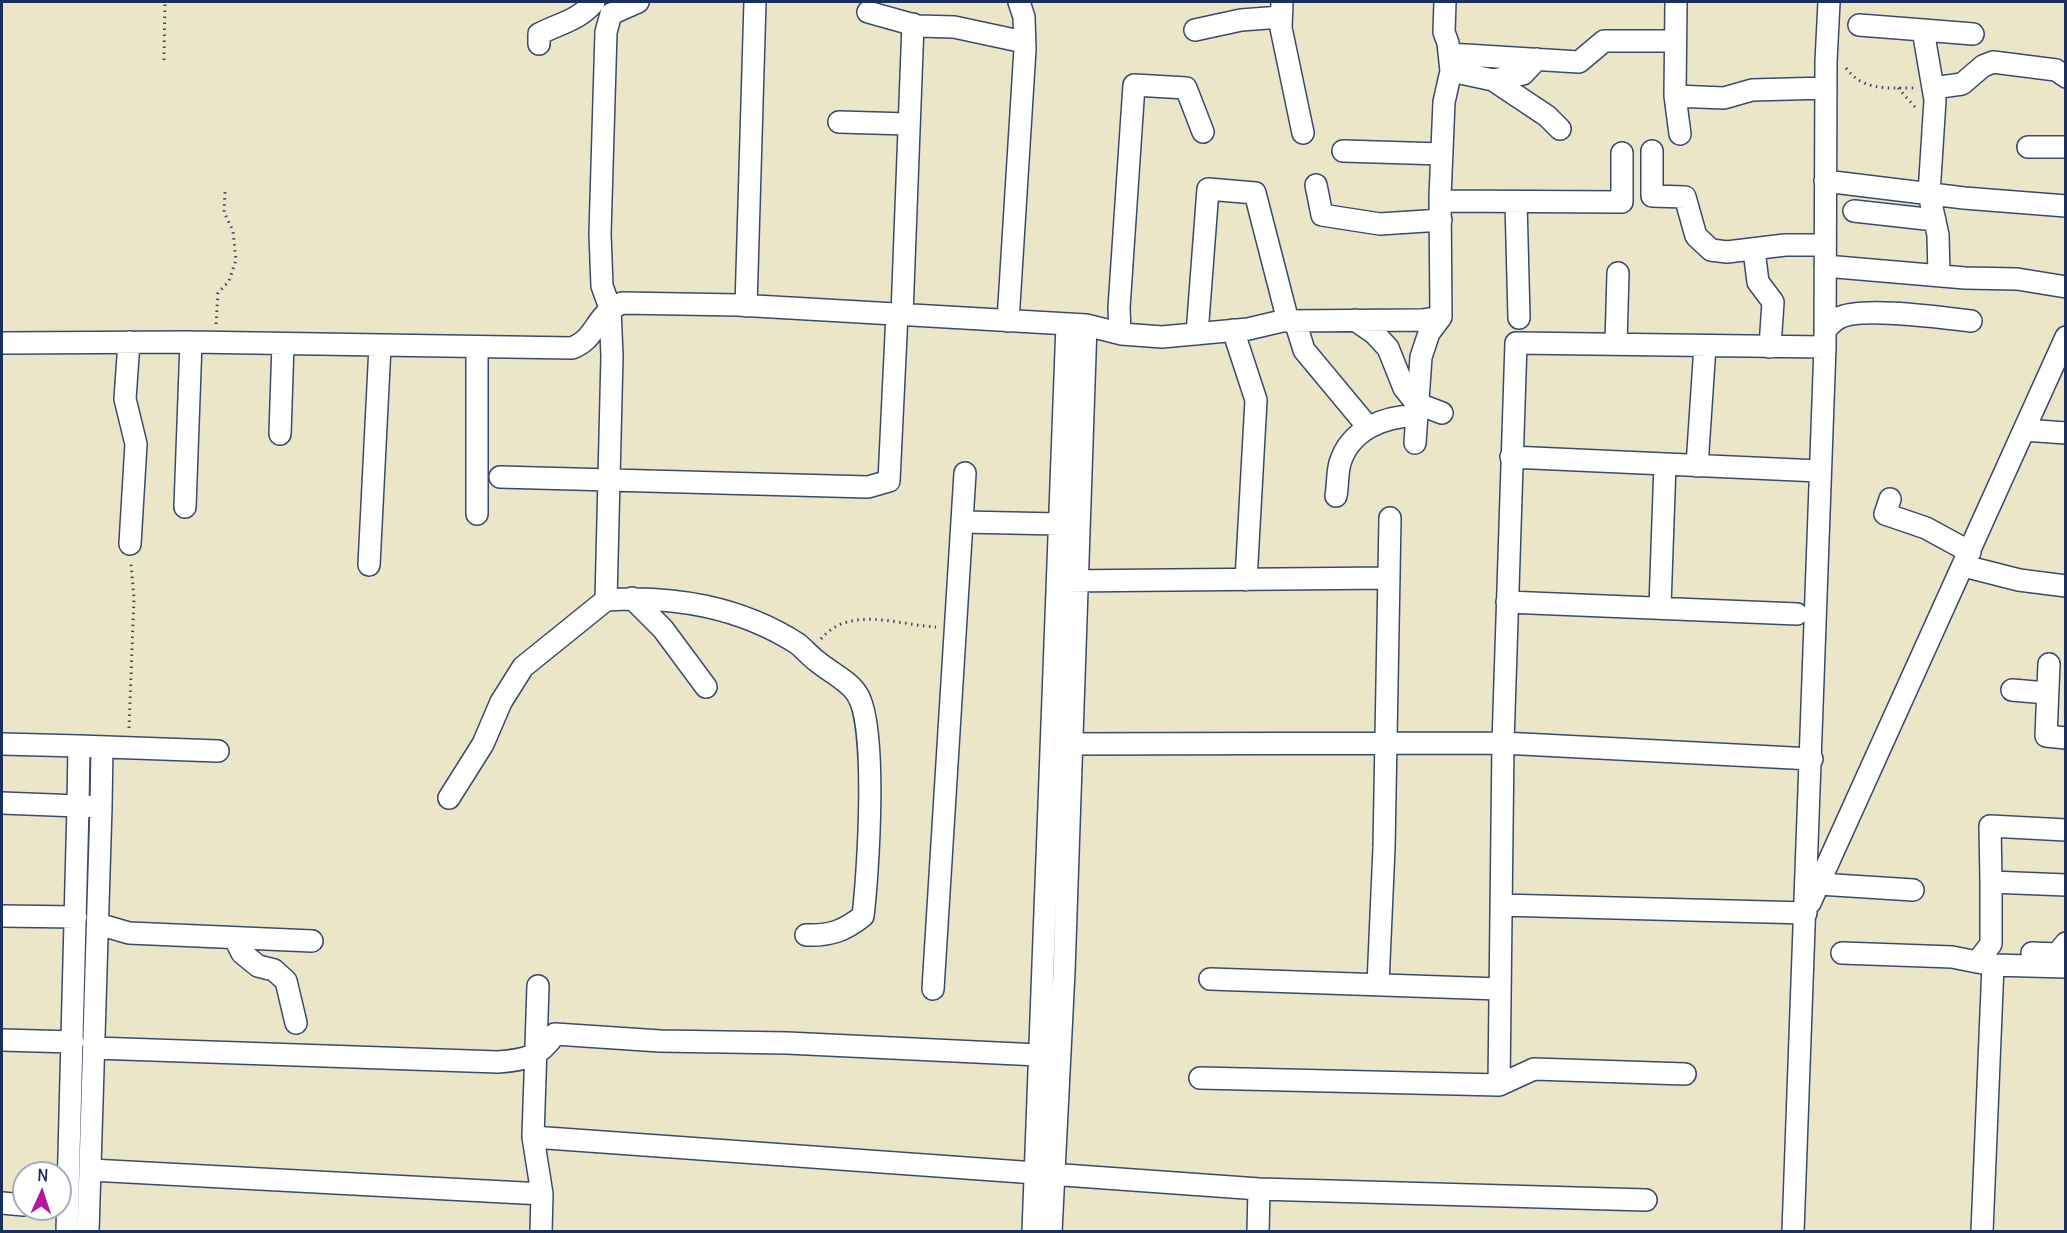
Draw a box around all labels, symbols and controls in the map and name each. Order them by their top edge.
north arrow [12,1161,72,1221]
text: N [37,1165,49,1185]

